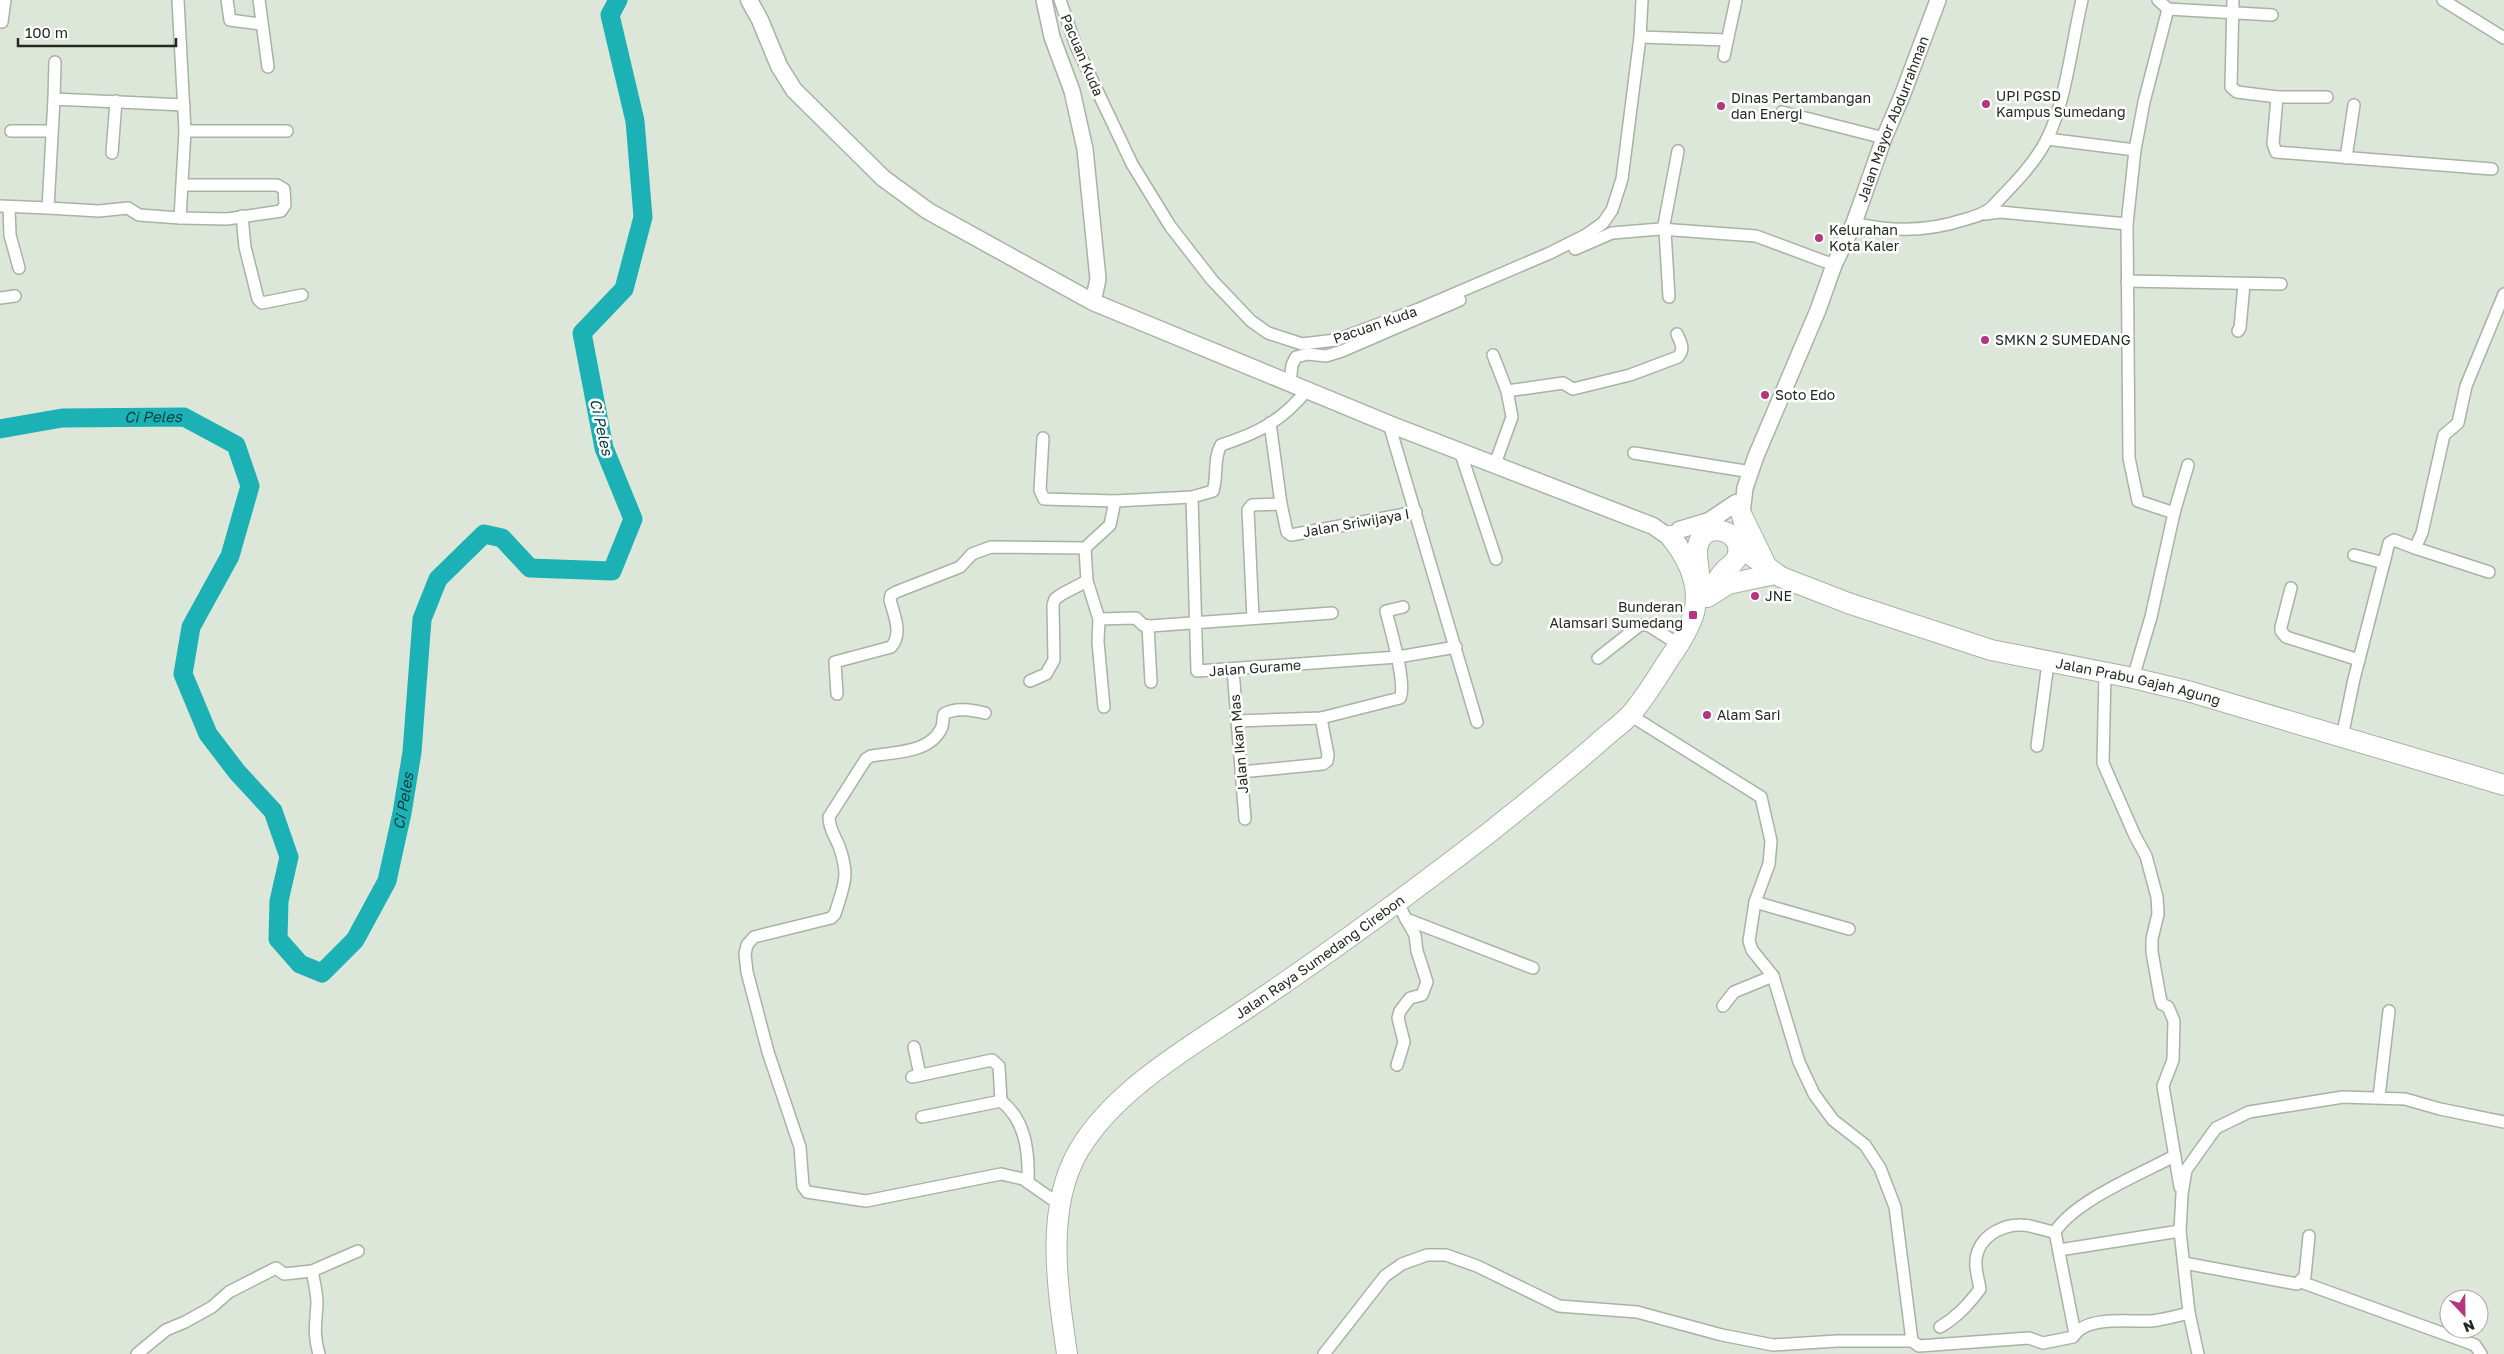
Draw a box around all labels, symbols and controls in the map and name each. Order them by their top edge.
street label: Pacuan Kuda [1058,11,1107,98]
scale bar [18,15,175,47]
text: 100 m [25,23,68,41]
street label: Jalan Mayor Abdurrahman [1853,34,1932,204]
place label: UPI PGSD Kampus Sumedang [1996,87,2126,120]
place label: Dinas Pertambangan dan Energi [1731,89,1871,122]
marker: UPI PGSD Kampus Sumedang [1980,98,1992,110]
marker: Dinas Pertambangan dan Energi [1715,100,1727,112]
place label: Kelurahan Kota Kaler [1829,221,1900,254]
marker: Kelurahan Kota Kaler [1813,232,1825,244]
street label: Pacuan Kuda [1331,302,1419,347]
place label: SMKN 2 SUMEDANG [1995,331,2131,348]
marker: SMKN 2 SUMEDANG [1979,334,1991,346]
place label: Soto Edo [1775,386,1835,403]
marker: Soto Edo [1759,389,1771,401]
water label: Ci Peles [587,397,617,458]
water label: Ci Peles [124,407,183,425]
street label: Jalan Sriwijaya I [1301,505,1411,540]
place label: JNE [1765,587,1792,604]
marker: JNE [1749,590,1761,602]
place label: Bunderan Alamsari Sumedang [1549,598,1683,631]
marker: Bunderan Alamsari Sumedang [1687,609,1699,621]
street label: Jalan Prabu Gajah Agung [2055,654,2223,708]
street label: Jalan Gurame [1208,656,1302,679]
street label: Jalan Ikan Mas [1226,694,1251,794]
place label: Alam Sari [1717,706,1780,723]
marker: Alam Sari [1701,709,1713,721]
water label: Ci Peles [389,770,417,831]
street label: Jalan Raya Sumedang Cirebon [1231,891,1408,1022]
north arrow [2439,1289,2489,1339]
text: N [2461,1317,2477,1336]

